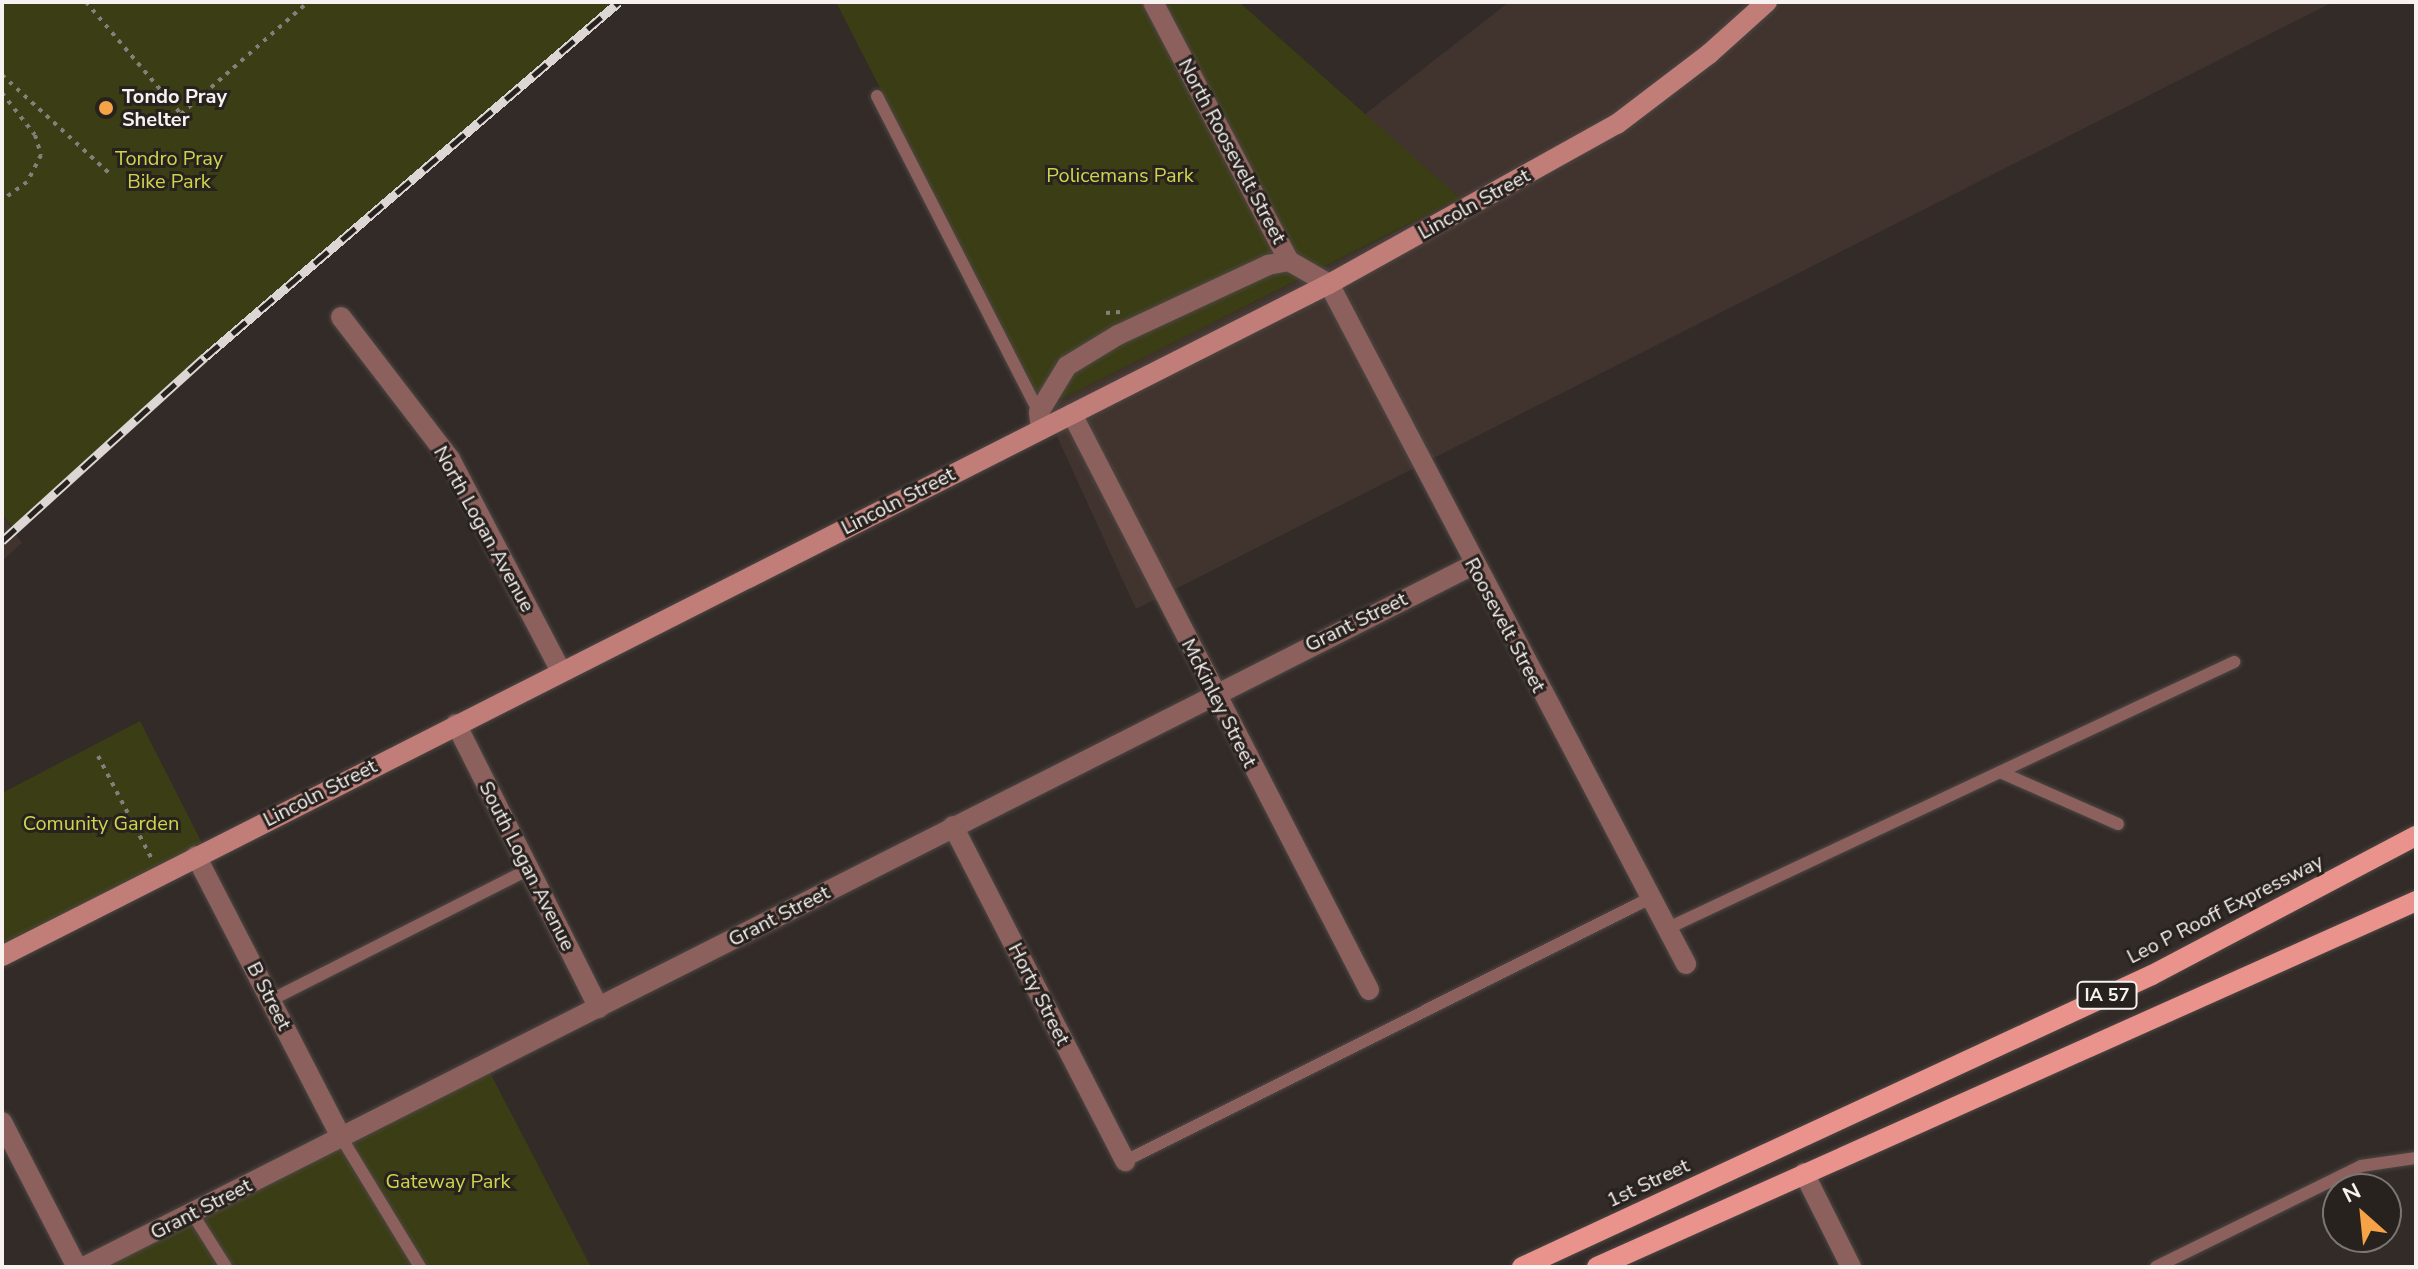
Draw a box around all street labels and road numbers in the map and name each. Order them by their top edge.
street label: North Roosevelt Street [1173,54,1291,248]
street label: Lincoln Street [1414,163,1534,245]
street label: North Logan Avenue [428,442,540,616]
street label: Lincoln Street [837,462,959,540]
street label: Roosevelt Street [1459,554,1551,696]
street label: Grant Street [1301,587,1411,657]
street label: McKinley Street [1176,635,1262,771]
street label: Lincoln Street [259,754,381,832]
street label: South Logan Avenue [474,777,580,955]
street label: Leo P Rooff Expressway [2123,849,2327,969]
street label: Grant Street [724,880,834,952]
street label: Horty Street [1003,939,1075,1049]
street label: B Street [242,958,296,1034]
road number: IA 57 [2075,981,2139,1009]
street label: 1st Street [1603,1153,1693,1213]
street label: Grant Street [146,1173,256,1245]

